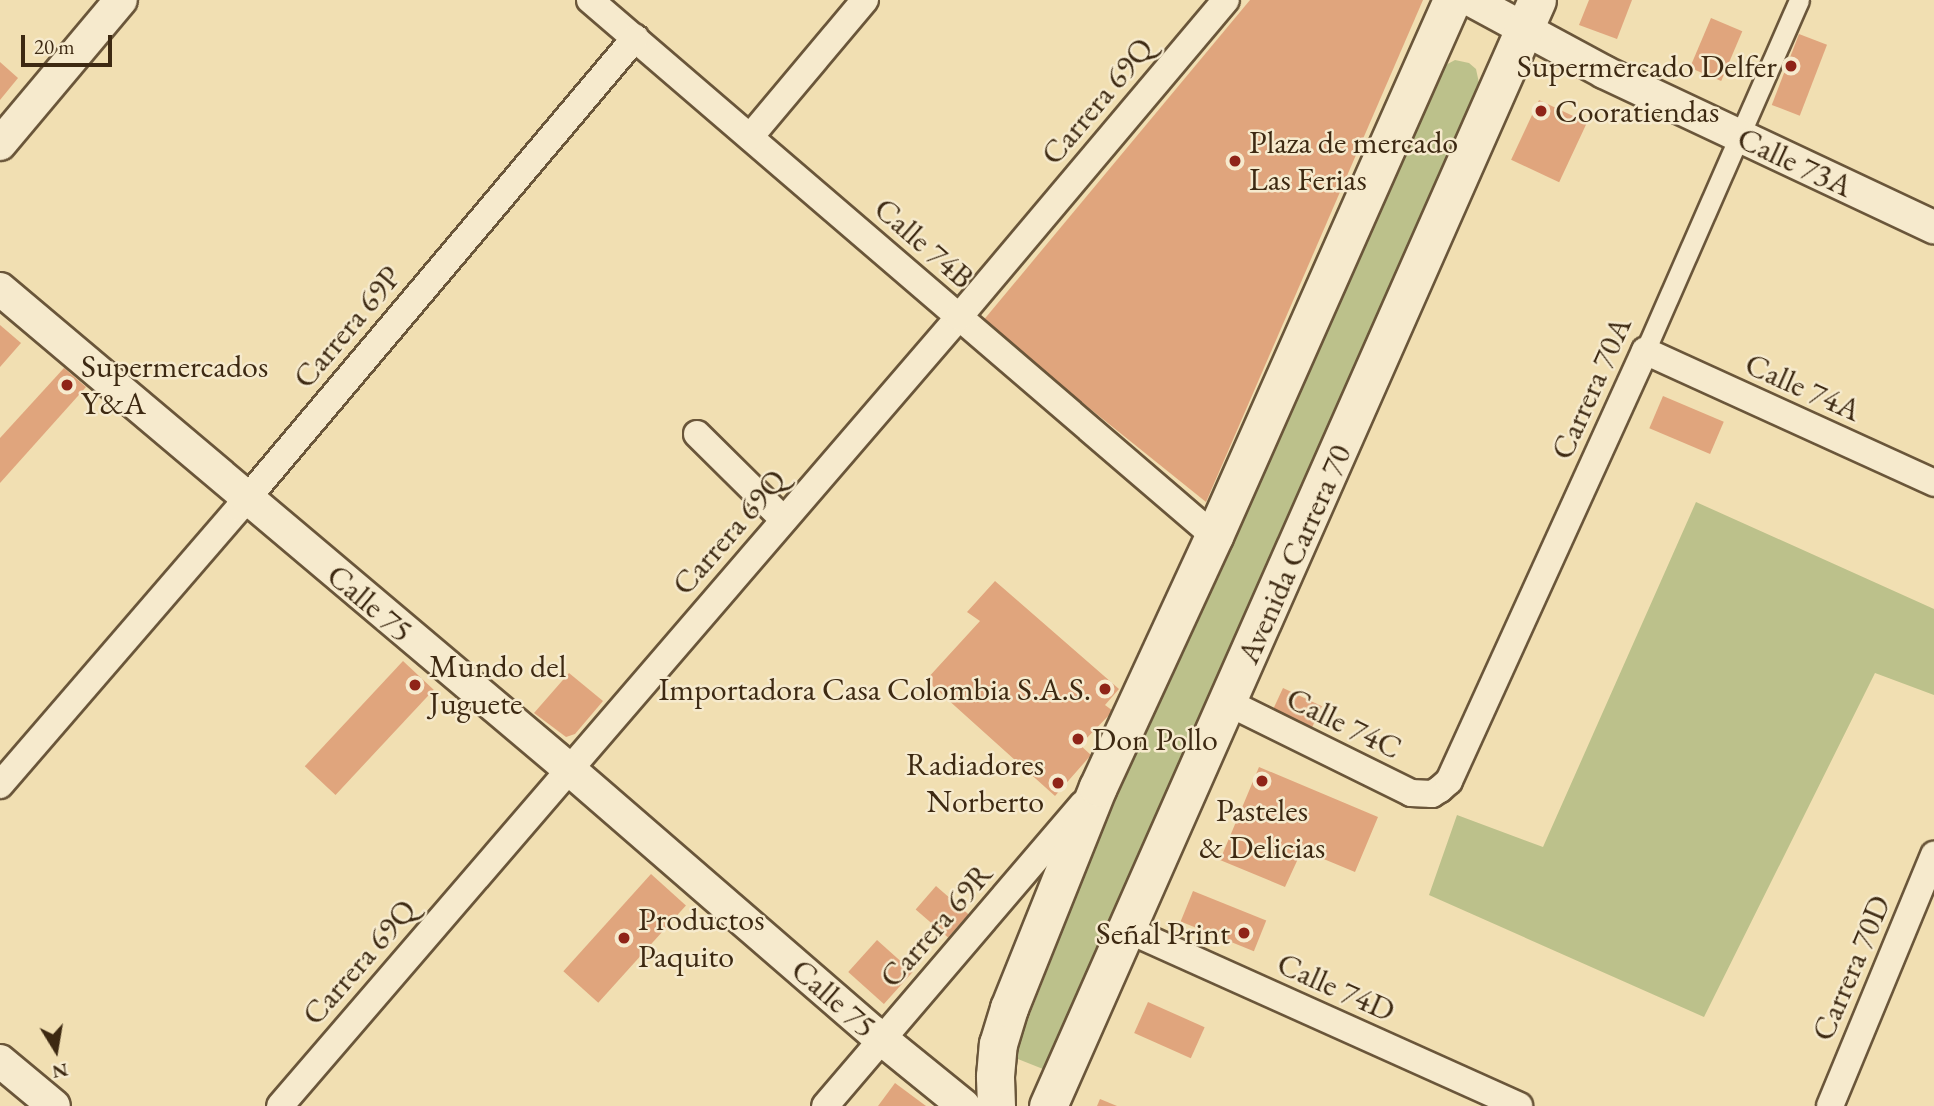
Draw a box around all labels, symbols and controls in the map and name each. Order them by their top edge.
scale bar [24,21,116,65]
street label: Carrera 69Q [1033,30,1161,172]
text: 20 m [34,33,75,60]
place label: Supermercado Delfer [1517,47,1777,85]
marker: Supermercado Delfer [1783,58,1799,74]
place label: Cooratiendas [1555,92,1719,130]
marker: Cooratiendas [1533,103,1549,119]
street label: Calle 73A [1731,119,1859,205]
place label: Plaza de mercado Las Ferias [1249,124,1458,199]
marker: Plaza de mercado Las Ferias [1227,153,1243,169]
street label: Calle 74B [866,189,982,297]
street label: Carrera 69P [285,258,409,396]
street label: Carrera 70A [1543,311,1639,465]
street label: Calle 74A [1739,345,1867,429]
place label: Supermercados Y&A [81,348,268,423]
marker: Supermercados Y&A [59,377,75,393]
street label: Avenida Carrera 70 [1229,439,1359,669]
street label: Carrera 69Q [664,461,794,603]
street label: Calle 75 [319,556,421,650]
place label: Mundo del Juguete [429,648,566,723]
place label: Importadora Casa Colombia S.A.S. [658,670,1091,708]
marker: Mundo del Juguete [407,677,423,693]
street label: Calle 74C [1280,679,1408,767]
marker: Importadora Casa Colombia S.A.S. [1097,681,1113,697]
place label: Don Pollo [1092,720,1218,758]
marker: Don Pollo [1070,731,1086,747]
place label: Radiadores Norberto [906,746,1044,821]
marker: Pasteles & Delicias [1254,773,1270,789]
marker: Radiadores Norberto [1050,775,1066,791]
place label: Pasteles & Delicias [1199,792,1325,867]
street label: Carrera 69R [871,855,1001,995]
street label: Carrera 70D [1803,890,1899,1046]
street label: Carrera 69Q [294,891,424,1033]
place label: Productos Paquito [638,901,764,976]
place label: Señal Print [1096,914,1230,952]
marker: Señal Print [1236,925,1252,941]
marker: Productos Paquito [616,930,632,946]
street label: Calle 74D [1271,944,1401,1030]
street label: Calle 75 [783,951,885,1045]
north arrow [21,1015,91,1085]
text: N [50,1057,70,1085]

